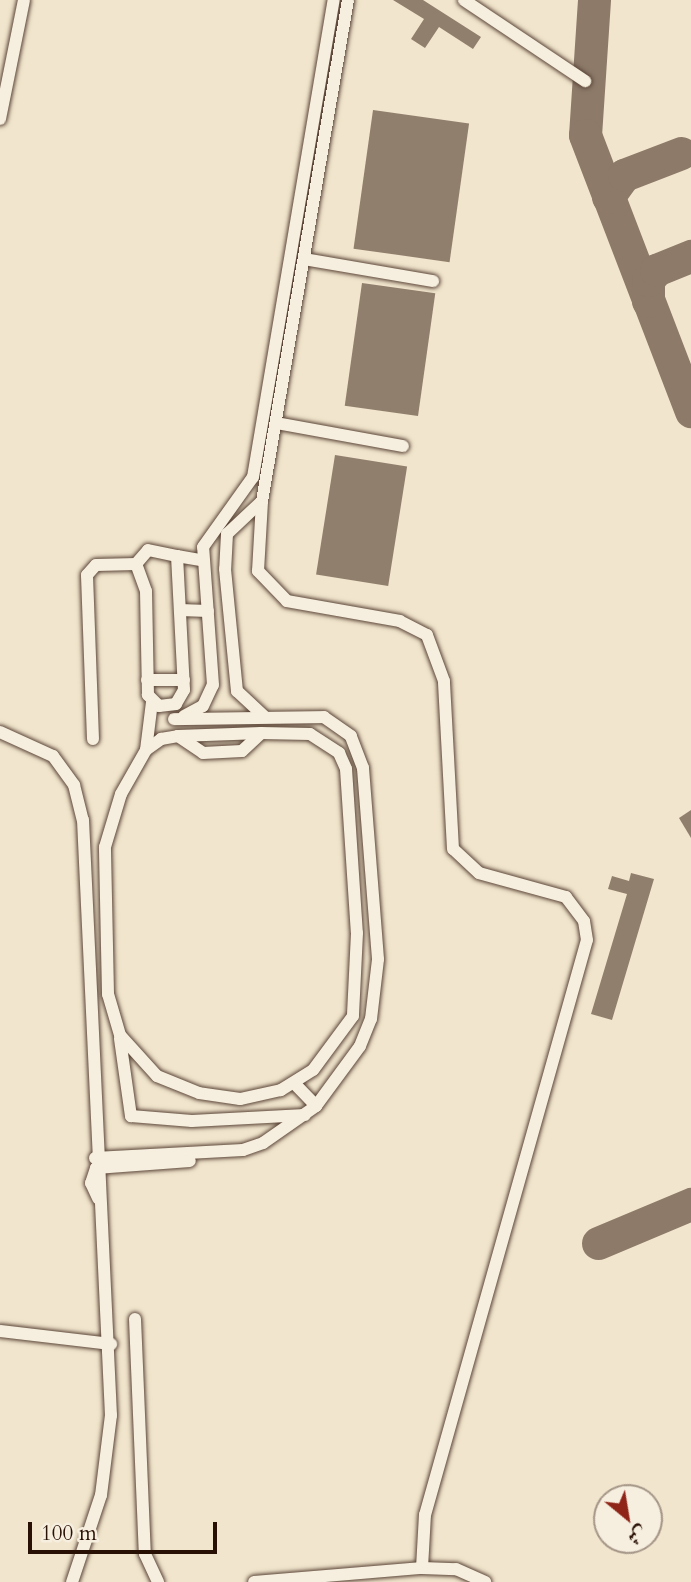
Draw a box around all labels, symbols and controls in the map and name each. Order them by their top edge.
north arrow [593,1484,663,1554]
scale bar [32,1508,220,1552]
text: 100 m [41,1519,97,1548]
text: ش [623,1519,652,1551]

